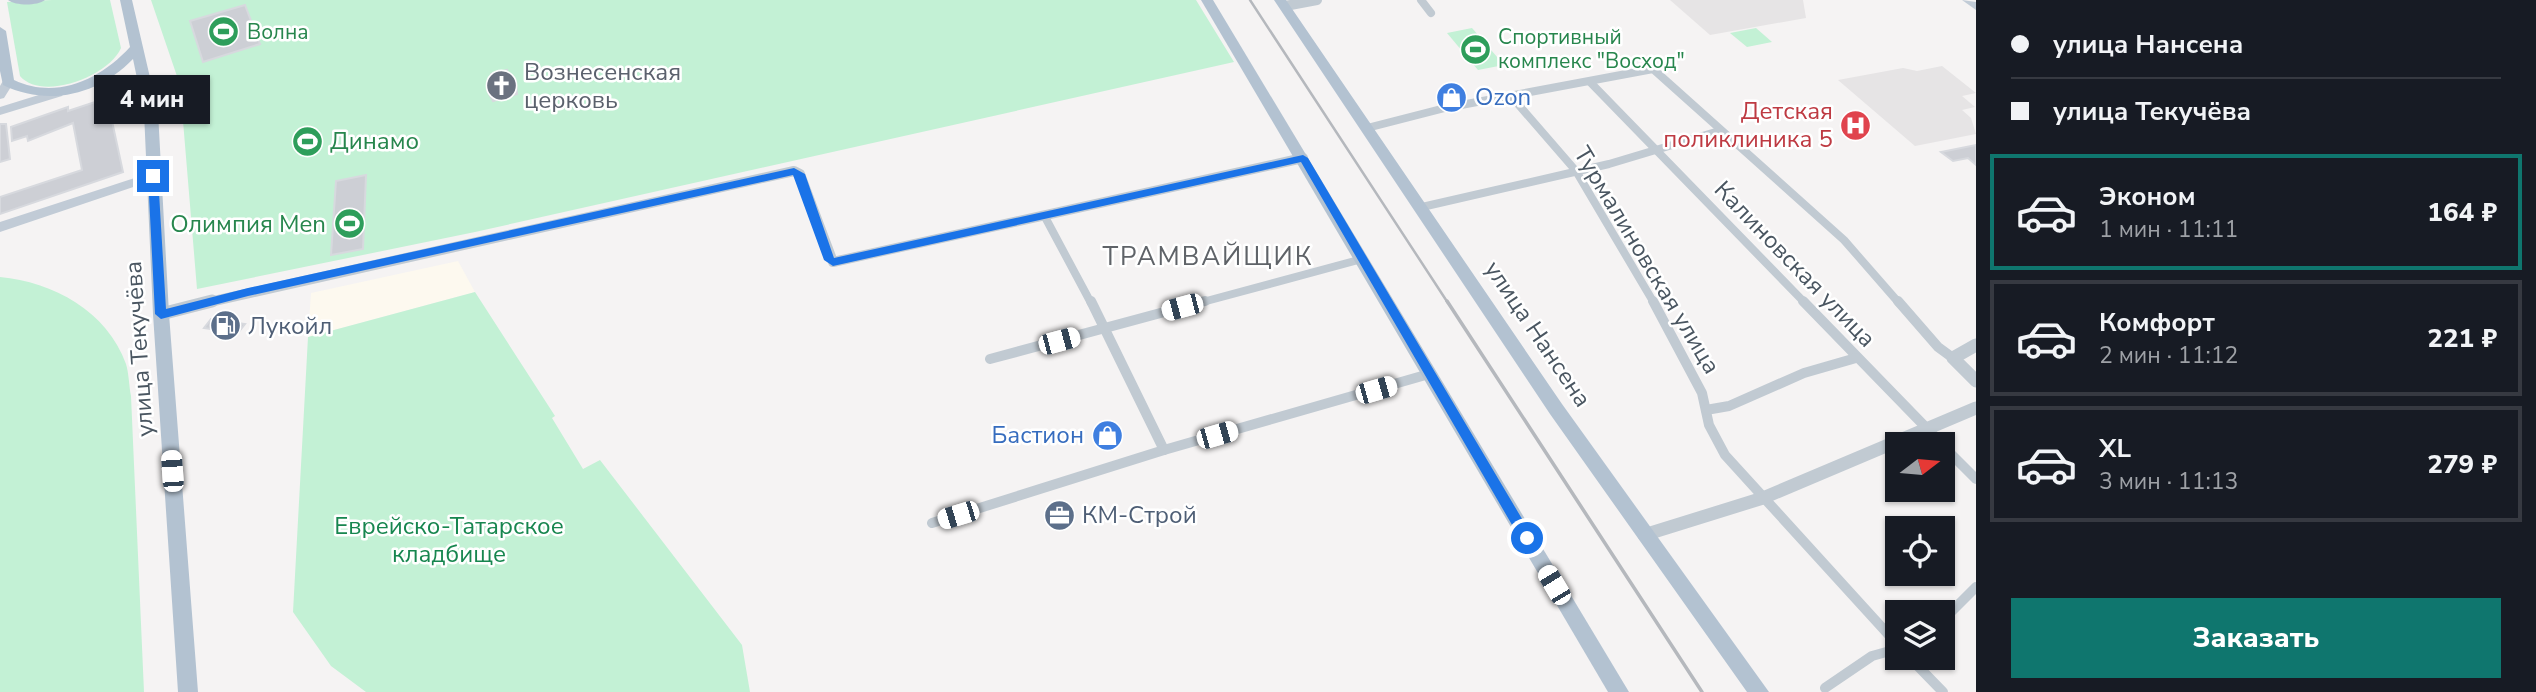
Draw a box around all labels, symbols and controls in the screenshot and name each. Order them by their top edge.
sports icon: Волна [207,15,241,49]
place label: Волна [247,18,309,46]
place label: Спортивный комплекс "Восход" [1498,23,1685,75]
text: улица Нансена [2053,27,2243,62]
sports icon: Спортивный комплекс "Восход" [1458,32,1492,66]
place label: Вознесенская церковь [524,56,681,116]
church icon: Вознесенская церковь [484,69,518,103]
callout: 4 мин [95,74,211,124]
shop icon: Ozon [1435,80,1469,114]
place label: Ozon [1475,81,1531,113]
text: 4 мин [120,84,184,115]
text: улица Текучёва [2053,94,2251,129]
place label: Детская поликлиника 5 [1663,95,1833,155]
hospital icon: Детская поликлиника 5 [1839,108,1873,142]
sports icon: Динамо [290,124,324,158]
place label: Динамо [330,125,419,157]
street label: Турмалиновская улица [1566,140,1728,380]
route end [137,160,169,192]
street label: Калиновская улица [1707,174,1883,354]
text: Эконом [2099,179,2196,214]
icon: car [2015,181,2078,244]
text: 164 ₽ [2427,195,2497,230]
sports icon: Олимпия Men [332,207,366,241]
place label: Олимпия Men [170,208,326,240]
text: 1 мин · 11:11 [2099,214,2238,245]
district label: ТРАМВАЙЩИК [1102,239,1314,274]
street label: улица Нансена [1477,255,1599,413]
street label: улица Текучёва [117,260,161,438]
car [1159,291,1206,323]
text: Комфорт [2099,305,2215,340]
icon: car [2015,307,2078,370]
fuel station icon: Лукойл [208,309,242,343]
place label: Лукойл [248,310,332,342]
text: 221 ₽ [2427,321,2497,356]
car [1036,325,1083,357]
text: 2 мин · 11:12 [2099,340,2238,371]
car [1353,374,1400,406]
shop icon: Бастион [1090,418,1124,452]
place label: Бастион [992,419,1084,451]
car [1194,419,1241,451]
text: XL [2099,431,2131,466]
north arrow [1885,432,1955,502]
map controls [1885,432,1955,670]
icon: car [2015,433,2078,496]
text: 279 ₽ [2427,447,2497,482]
car [161,449,184,493]
text: 3 мин · 11:13 [2099,466,2238,497]
office icon: КМ-Строй [1042,498,1076,532]
car [935,499,982,531]
place label: КМ-Строй [1082,499,1197,531]
park label: Еврейско-Татарское кладбище [334,510,564,570]
button: locate [1885,516,1955,586]
route start [1511,522,1543,554]
car [1535,562,1574,608]
button: Заказать [2011,598,2501,678]
button: layers [1885,600,1955,670]

